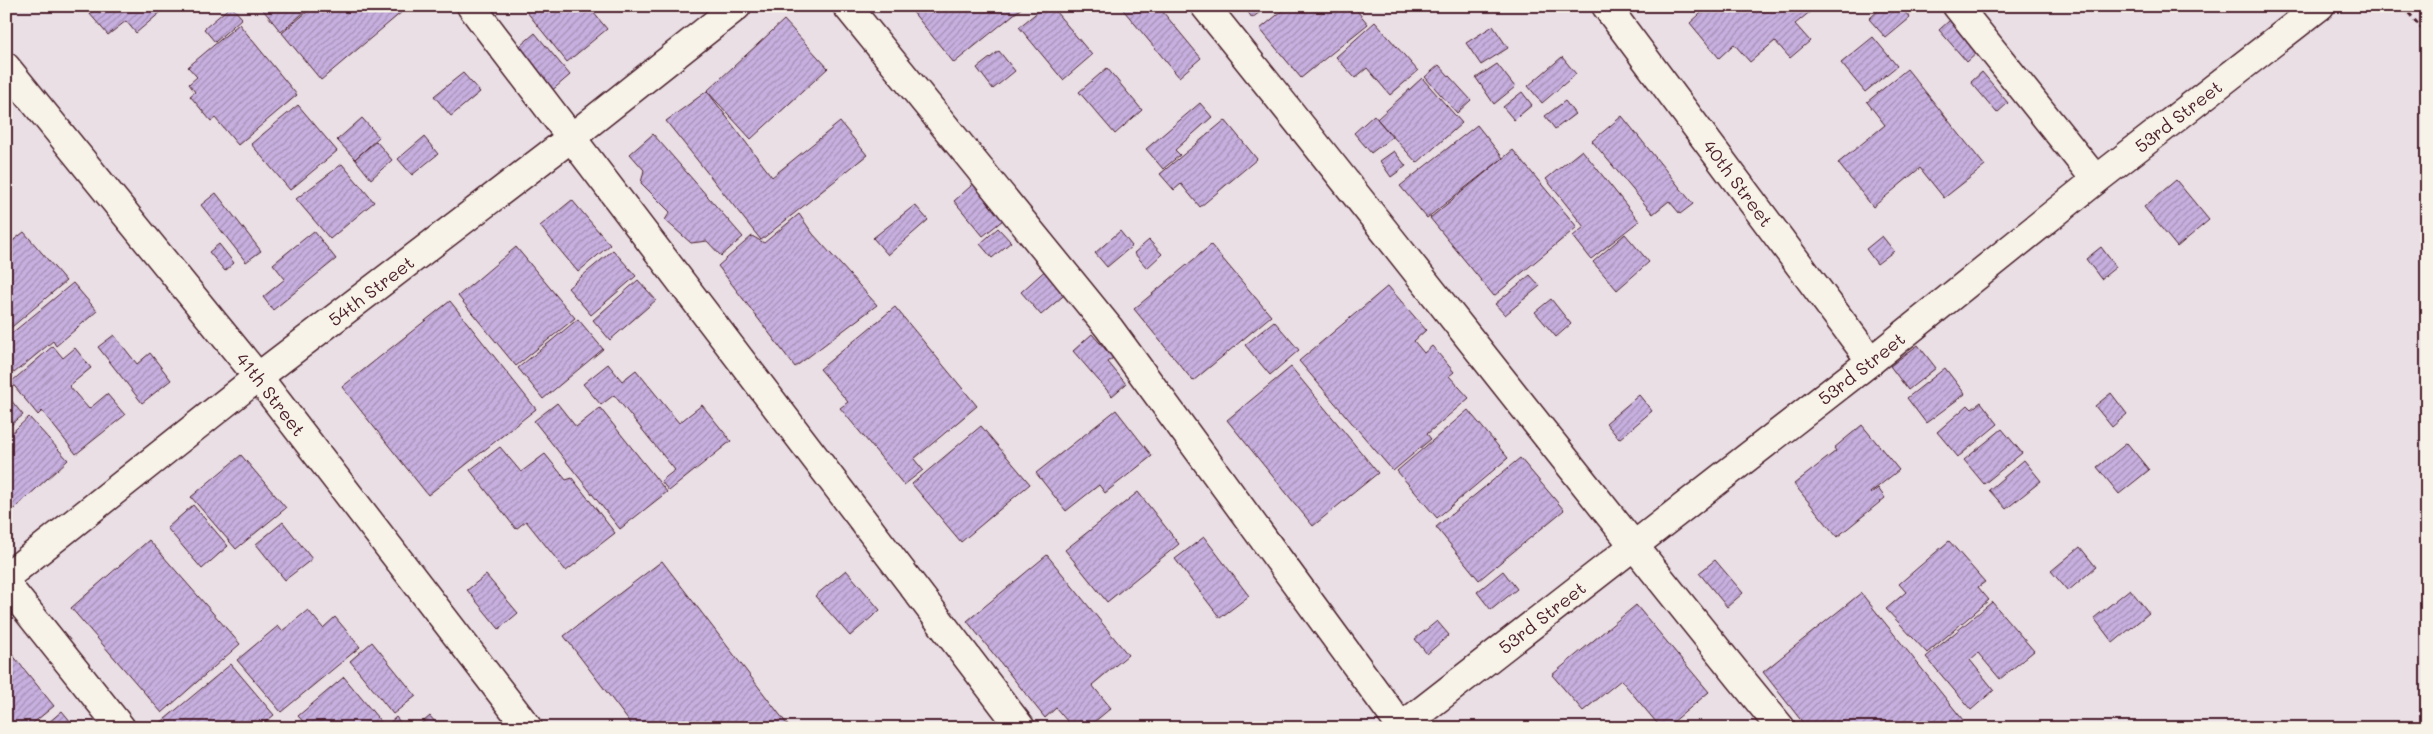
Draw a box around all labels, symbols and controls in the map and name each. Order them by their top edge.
street label: 53rd Street [2130,75,2227,158]
street label: 40th Street [1698,135,1779,231]
street label: 54th Street [323,250,419,331]
street label: 53rd Street [1813,326,1910,410]
street label: 41th Street [231,347,311,441]
street label: 53rd Street [1493,576,1591,659]

